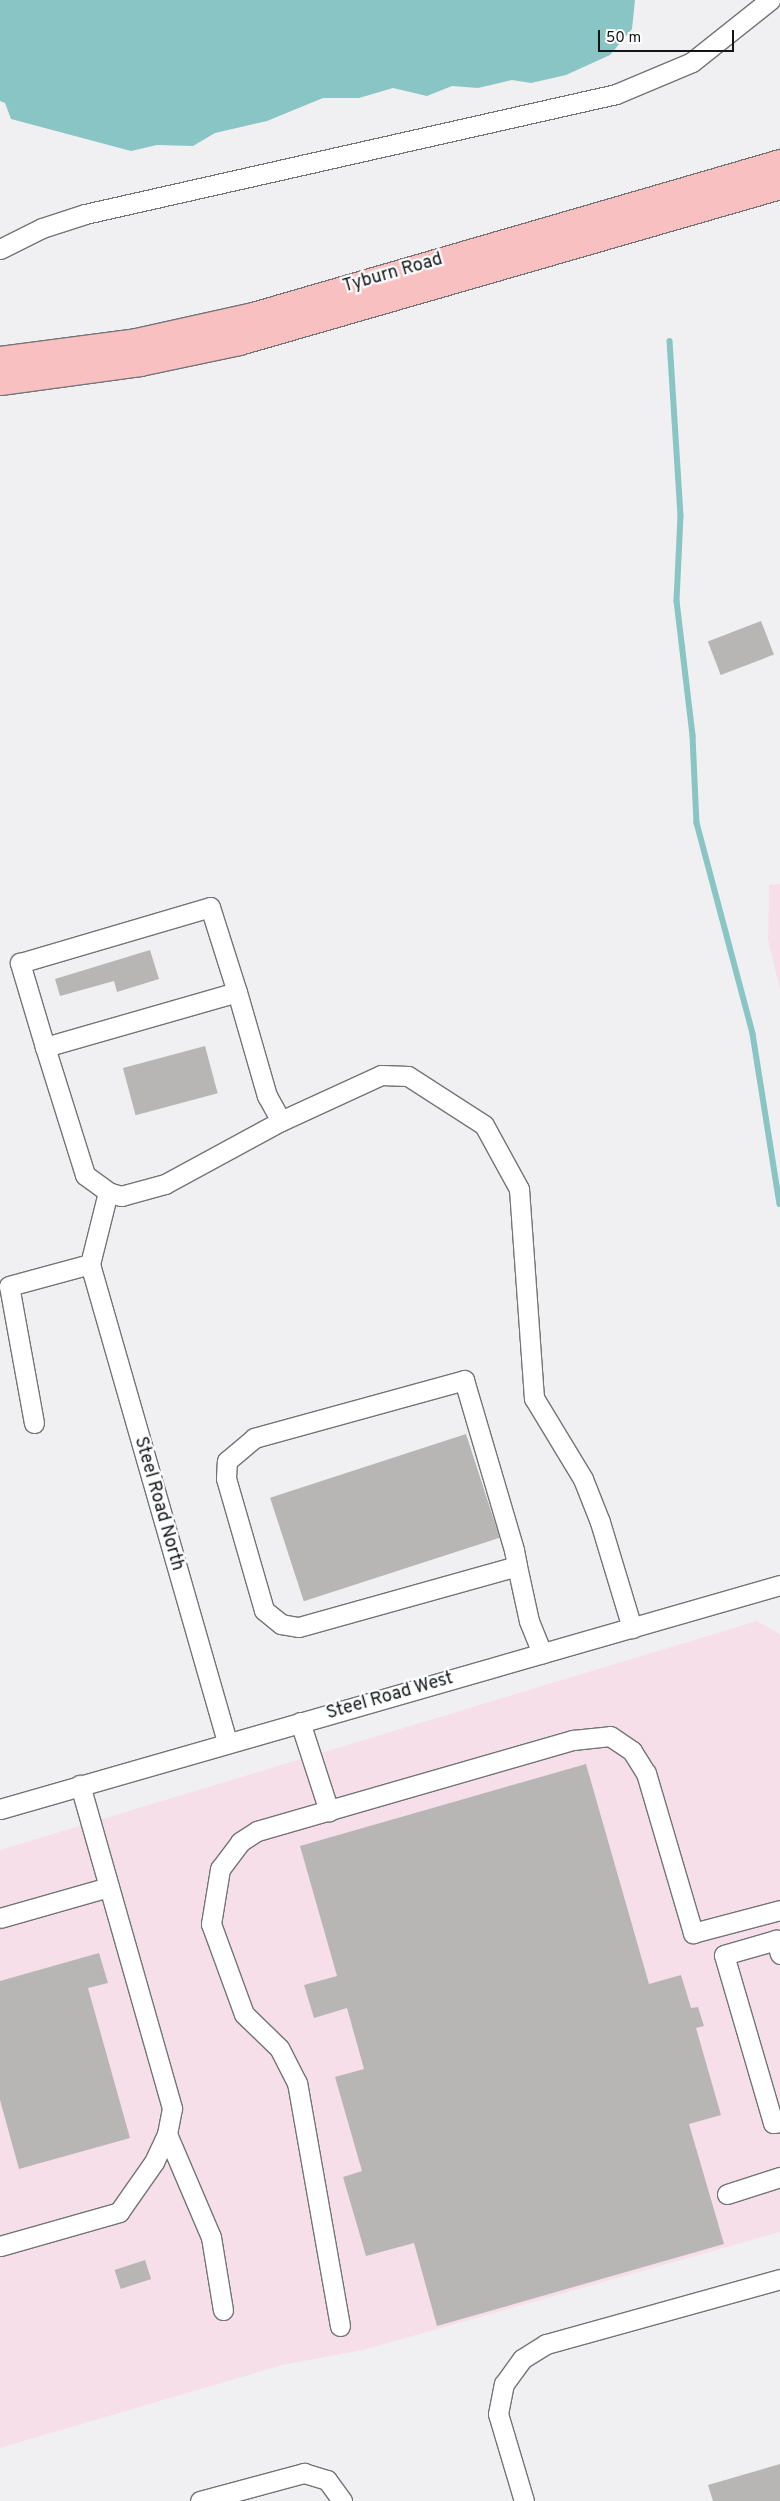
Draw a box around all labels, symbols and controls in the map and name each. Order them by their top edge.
scale bar [600,20,736,52]
text: 50 m [606,29,641,48]
street label: Tyburn Road [341,249,445,299]
street label: Steel Road North [129,1435,187,1573]
street label: Steel Road West [324,1669,456,1725]

